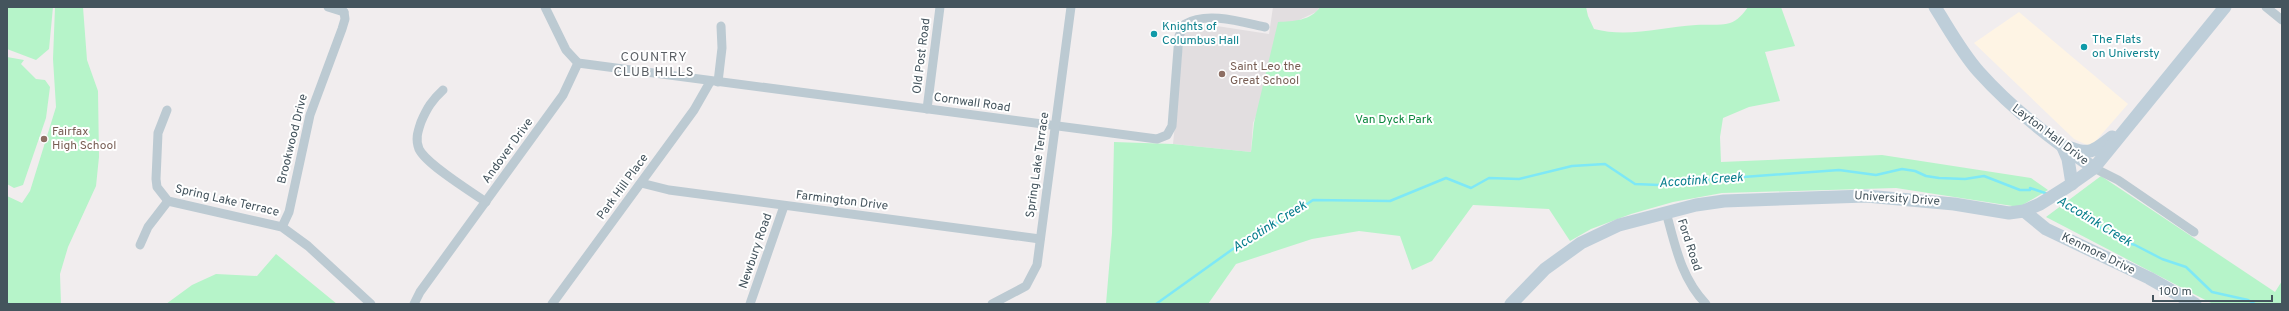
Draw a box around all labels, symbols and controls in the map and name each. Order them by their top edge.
street label: Old Post Road [909,17,935,95]
place label: Knights of Columbus Hall [1162,19,1239,49]
marker: Knights of Columbus Hall [1149,29,1159,39]
place label: The Flats on Universty [2092,32,2160,62]
marker: The Flats on Universty [2079,42,2089,52]
district label: COUNTRY CLUB HILLS [614,50,694,81]
place label: Saint Leo the Great School [1230,59,1301,89]
marker: Saint Leo the Great School [1217,69,1227,79]
street label: Cornwall Road [933,90,1011,116]
street label: Brookwood Drive [274,92,312,186]
street label: Layton Hall Drive [2008,101,2092,169]
street label: Spring Lake Terrace [1023,111,1053,219]
park label: Van Dyck Park [1355,112,1433,128]
street label: Andover Drive [479,115,537,187]
place label: Fairfax High School [52,124,116,154]
marker: Fairfax High School [39,134,49,144]
street label: Park Hill Place [594,151,652,223]
water label: Accotink Creek [1658,170,1744,192]
street label: Spring Lake Terrace [173,181,281,221]
street label: Farmington Drive [795,187,889,215]
street label: University Drive [1854,188,1940,210]
water label: Accotink Creek [2054,193,2135,251]
water label: Accotink Creek [1230,198,1310,256]
street label: Newbury Road [736,211,776,291]
street label: Ford Road [1673,217,1705,273]
street label: Kenmore Drive [2058,229,2138,279]
scale bar [2153,277,2272,303]
text: 100 m [2159,284,2192,300]

